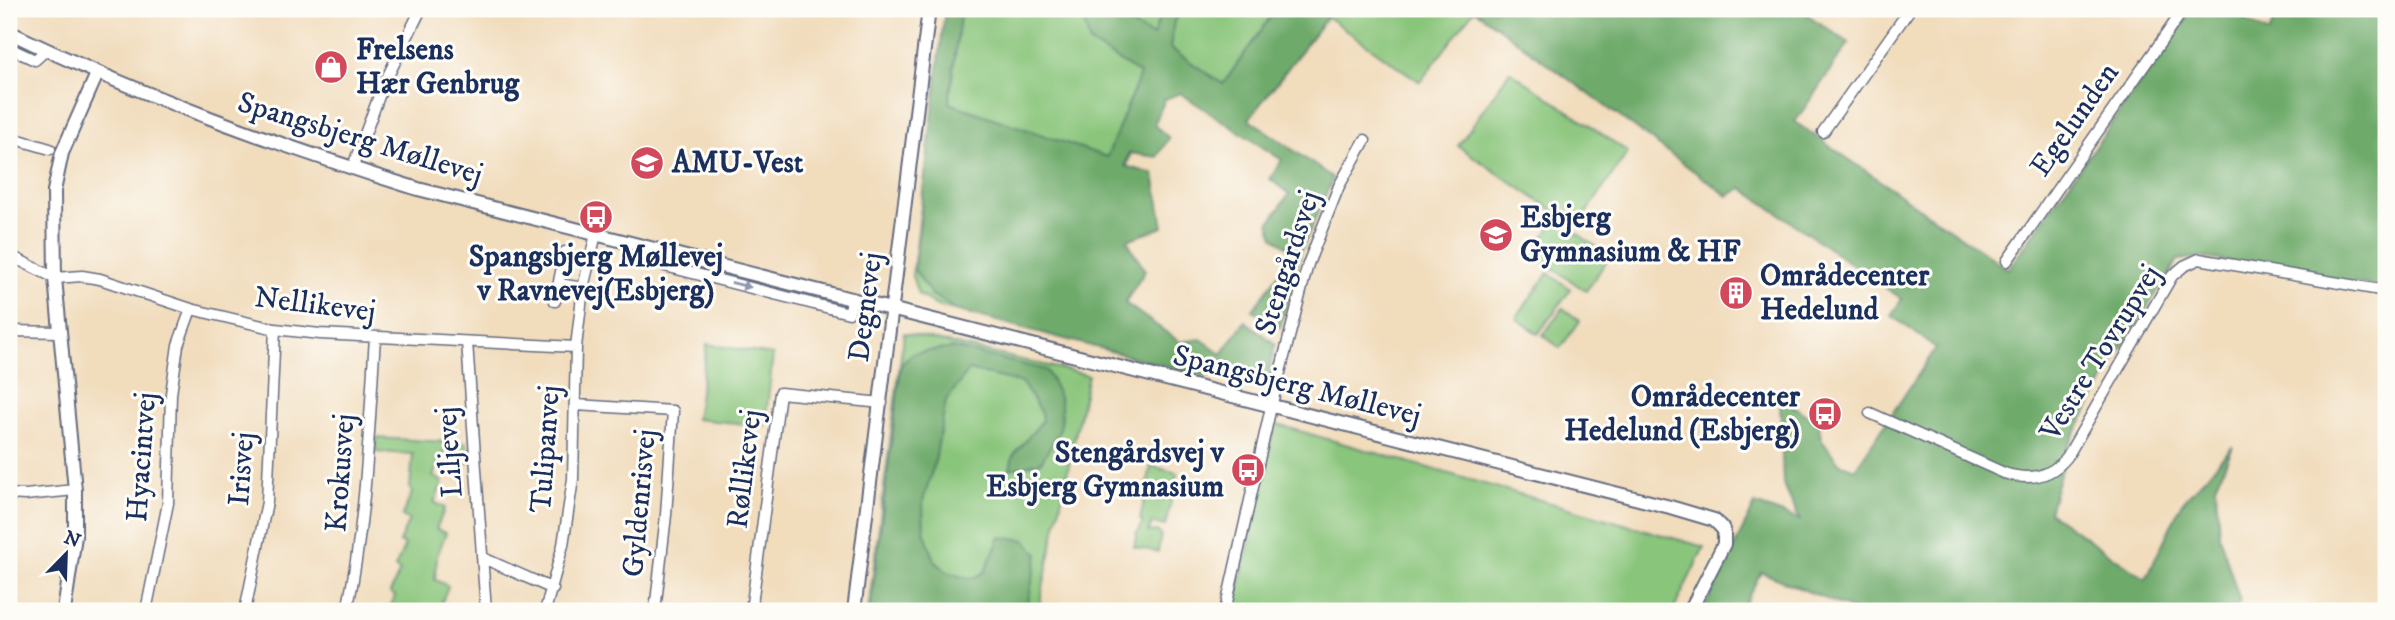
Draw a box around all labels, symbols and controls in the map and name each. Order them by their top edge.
place label: Frelsens Hær Genbrug [356,32,521,103]
shop icon: Frelsens Hær Genbrug [312,48,350,86]
street label: Egelunden [2022,56,2128,184]
street label: Spangsbjerg Møllevej [233,84,487,194]
school or university icon: AMU-Vest [628,144,666,182]
place label: AMU-Vest [671,145,804,182]
street label: Stengårdsvej [1247,186,1329,340]
bus stop icon: Spangsbjerg Møllevej v Ravnevej(Esbjerg) [577,198,615,236]
place label: Esbjerg Gymnasium & HF [1520,200,1741,271]
school or university icon: Esbjerg Gymnasium & HF [1477,216,1515,254]
place label: Spangsbjerg Møllevej v Ravnevej(Esbjerg) [469,239,723,310]
street label: Degnevej [841,250,891,364]
place label: Områdecenter Hedelund [1760,258,1930,329]
street label: Vestre Tovrupvej [2032,258,2170,449]
building icon: Områdecenter Hedelund [1717,274,1755,312]
street label: Nellikevej [252,279,378,331]
one-way arrow [730,280,752,291]
street label: Spangsbjerg Møllevej [1169,337,1425,435]
place label: Områdecenter Hedelund (Esbjerg) [1564,379,1801,450]
street label: Tulipanvej [523,384,569,514]
street label: Hyacintvej [119,391,165,523]
bus stop icon: Områdecenter Hedelund (Esbjerg) [1806,395,1844,433]
street label: Liljevej [428,405,472,499]
street label: Røllikevej [719,407,771,531]
street label: Krokusvej [318,412,364,534]
street label: Gyldenrisvej [615,427,665,579]
street label: Irisvej [221,431,263,507]
place label: Stengårdsvej v Esbjerg Gymnasium [986,435,1225,506]
bus stop icon: Stengårdsvej v Esbjerg Gymnasium [1229,451,1267,489]
north arrow [32,518,102,588]
text: N [60,526,84,554]

